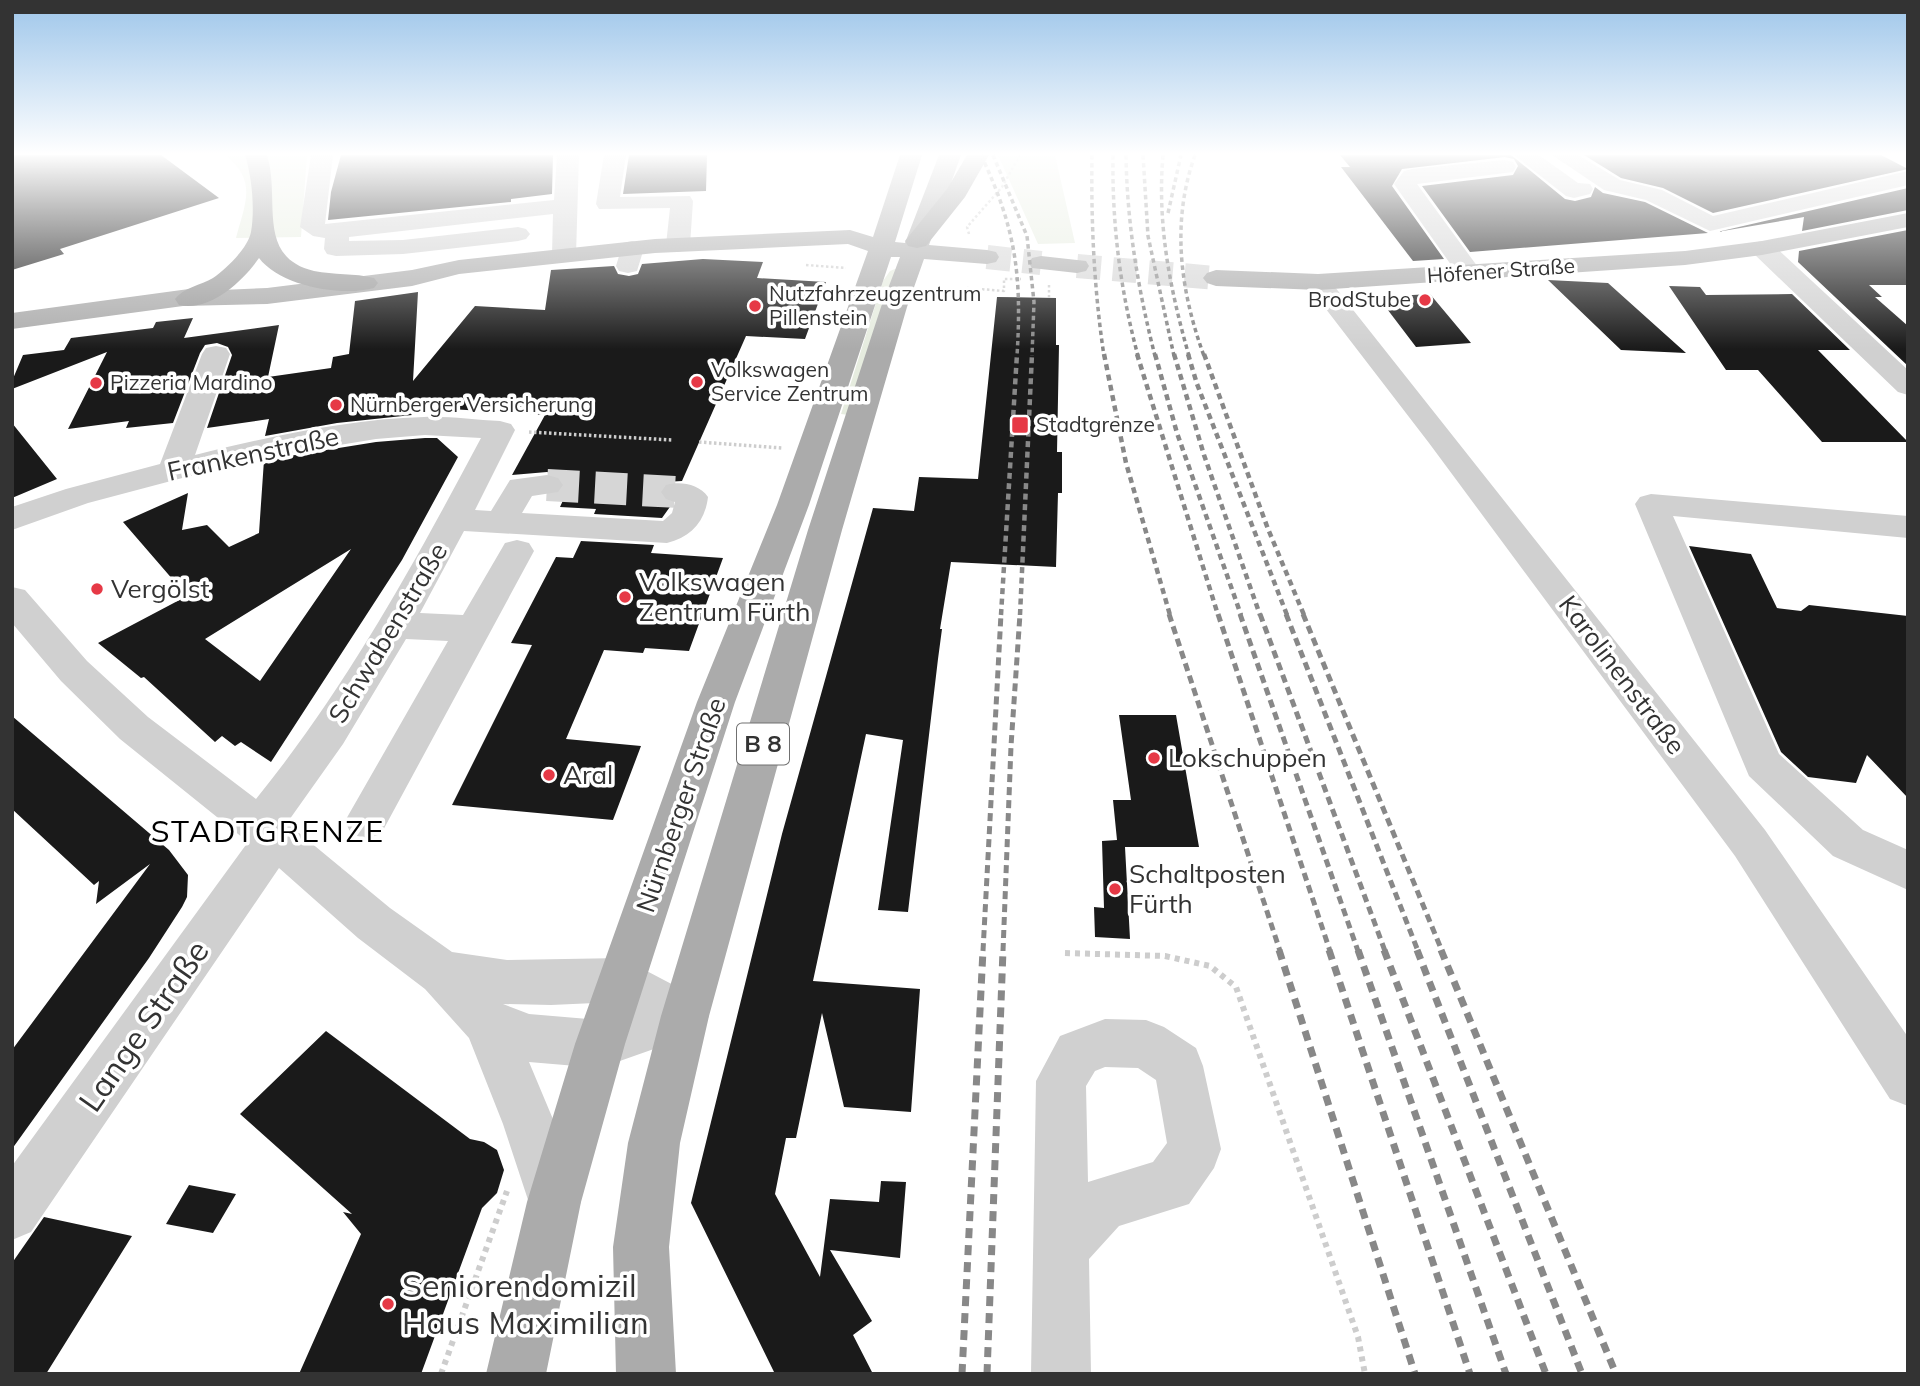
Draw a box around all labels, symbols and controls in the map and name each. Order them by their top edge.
street label: Höfener Straße [1426,252,1576,288]
place label: Nutzfahrzeugzentrum Pillenstein [769,280,981,330]
place label: BrodStube [1308,286,1411,312]
marker: BrodStube [1417,292,1433,308]
marker: Nutzfahrzeugzentrum Pillenstein [747,298,763,314]
place label: Volkswagen Service Zentrum [711,356,868,406]
place label: Pizzeria Mardino [110,369,272,395]
marker: Volkswagen Service Zentrum [689,374,705,390]
marker: Pizzeria Mardino [88,375,104,391]
place label: Nürnberger Versicherung [350,391,593,417]
marker: Nürnberger Versicherung [328,397,344,413]
place label: Stadtgrenze [1036,411,1155,437]
marker: Stadtgrenze [1010,415,1030,435]
street label: Frankenstraße [164,419,342,488]
street label: Schwabenstraße [321,537,454,729]
place label: Volkswagen Zentrum Fürth [639,565,810,628]
place label: Vergölst [111,572,210,605]
marker: Vergölst [89,581,105,597]
marker: Volkswagen Zentrum Fürth [617,589,633,605]
street label: Karolinenstraße [1552,589,1693,761]
street label: Nürnberger Straße [628,693,733,917]
road number: B 8 [737,724,789,764]
place label: Lokschuppen [1168,741,1327,774]
marker: Lokschuppen [1146,750,1162,766]
place label: Aral [563,758,613,791]
marker: Aral [541,767,557,783]
district label: STADTGRENZE [151,812,385,850]
place label: Schaltposten Fürth [1129,857,1286,920]
marker: Schaltposten Fürth [1107,881,1123,897]
street label: Lange Straße [69,932,217,1119]
place label: Seniorendomizil Haus Maximilian [402,1265,649,1342]
marker: Seniorendomizil Haus Maximilian [380,1296,396,1312]

